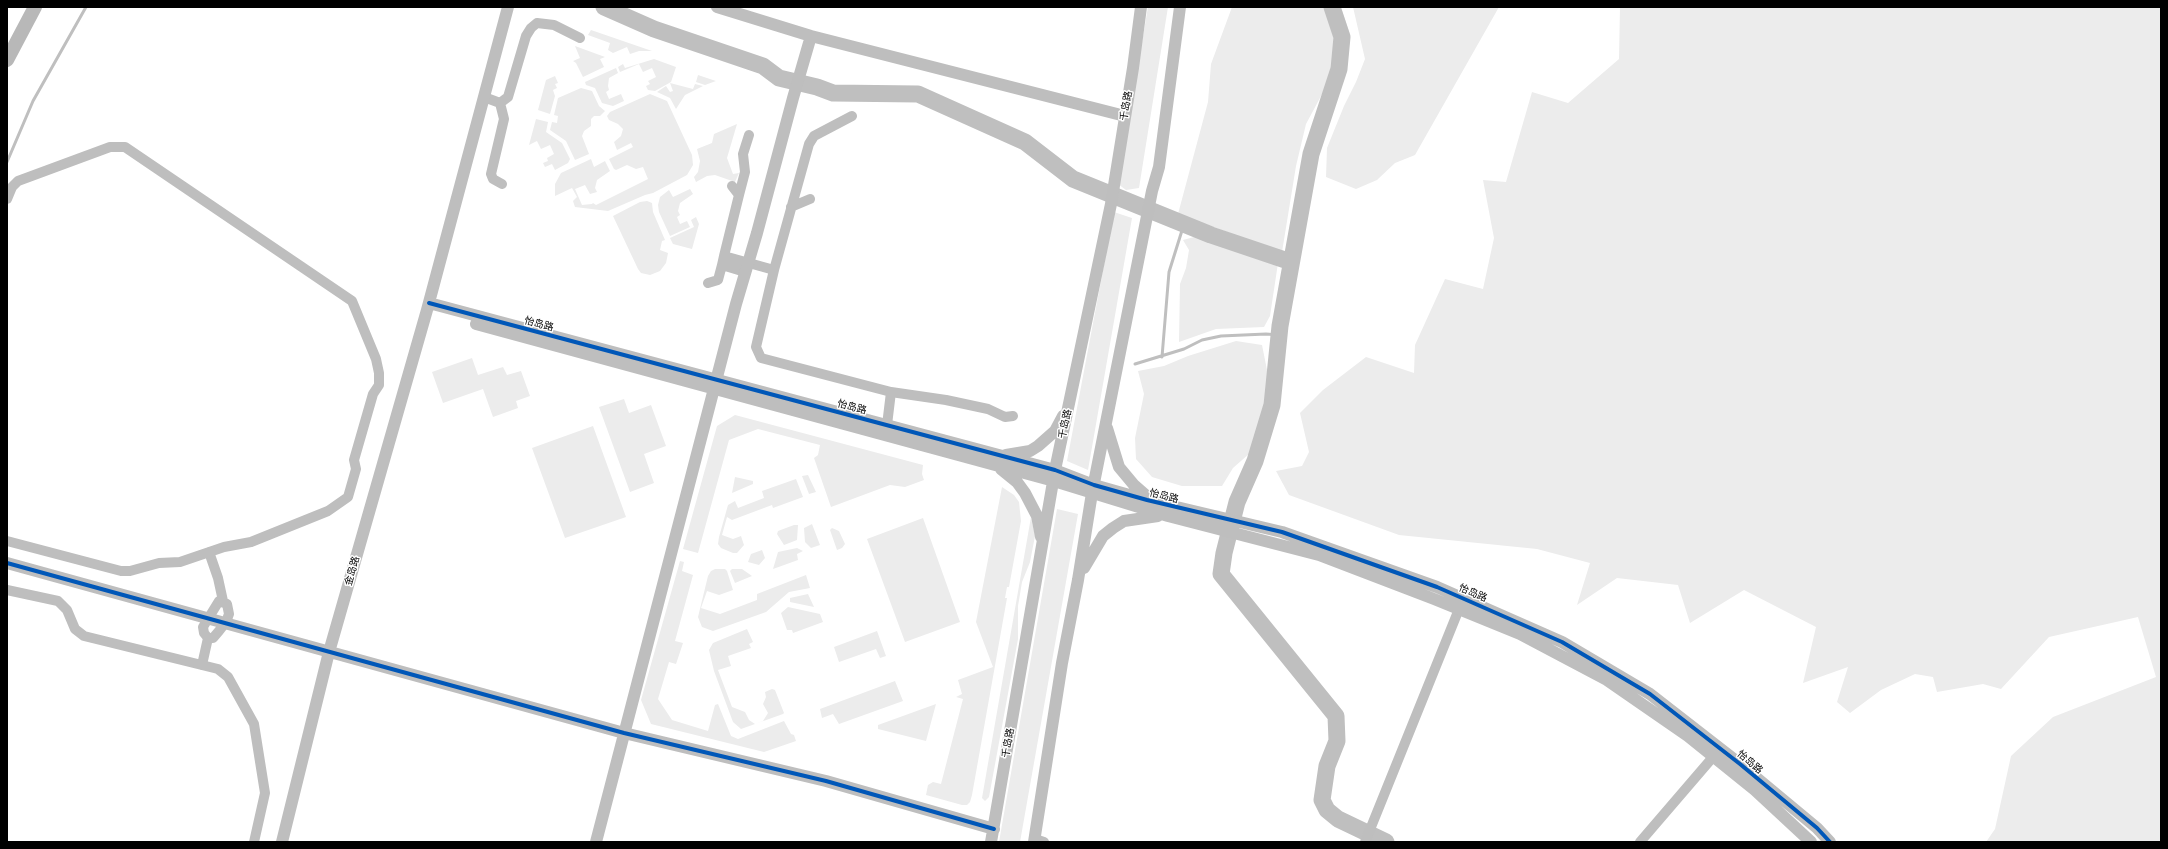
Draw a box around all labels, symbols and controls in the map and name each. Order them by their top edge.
street label: 千岛路 [1117,90,1135,122]
street label: 怡岛路 [523,314,555,334]
street label: 怡岛路 [836,397,868,417]
street label: 千岛路 [1056,408,1074,440]
street label: 怡岛路 [1148,487,1180,505]
street label: 金岛路 [342,555,362,587]
street label: 怡岛路 [1457,582,1489,604]
street label: 千岛路 [999,727,1017,759]
street label: 怡岛路 [1735,748,1765,776]

